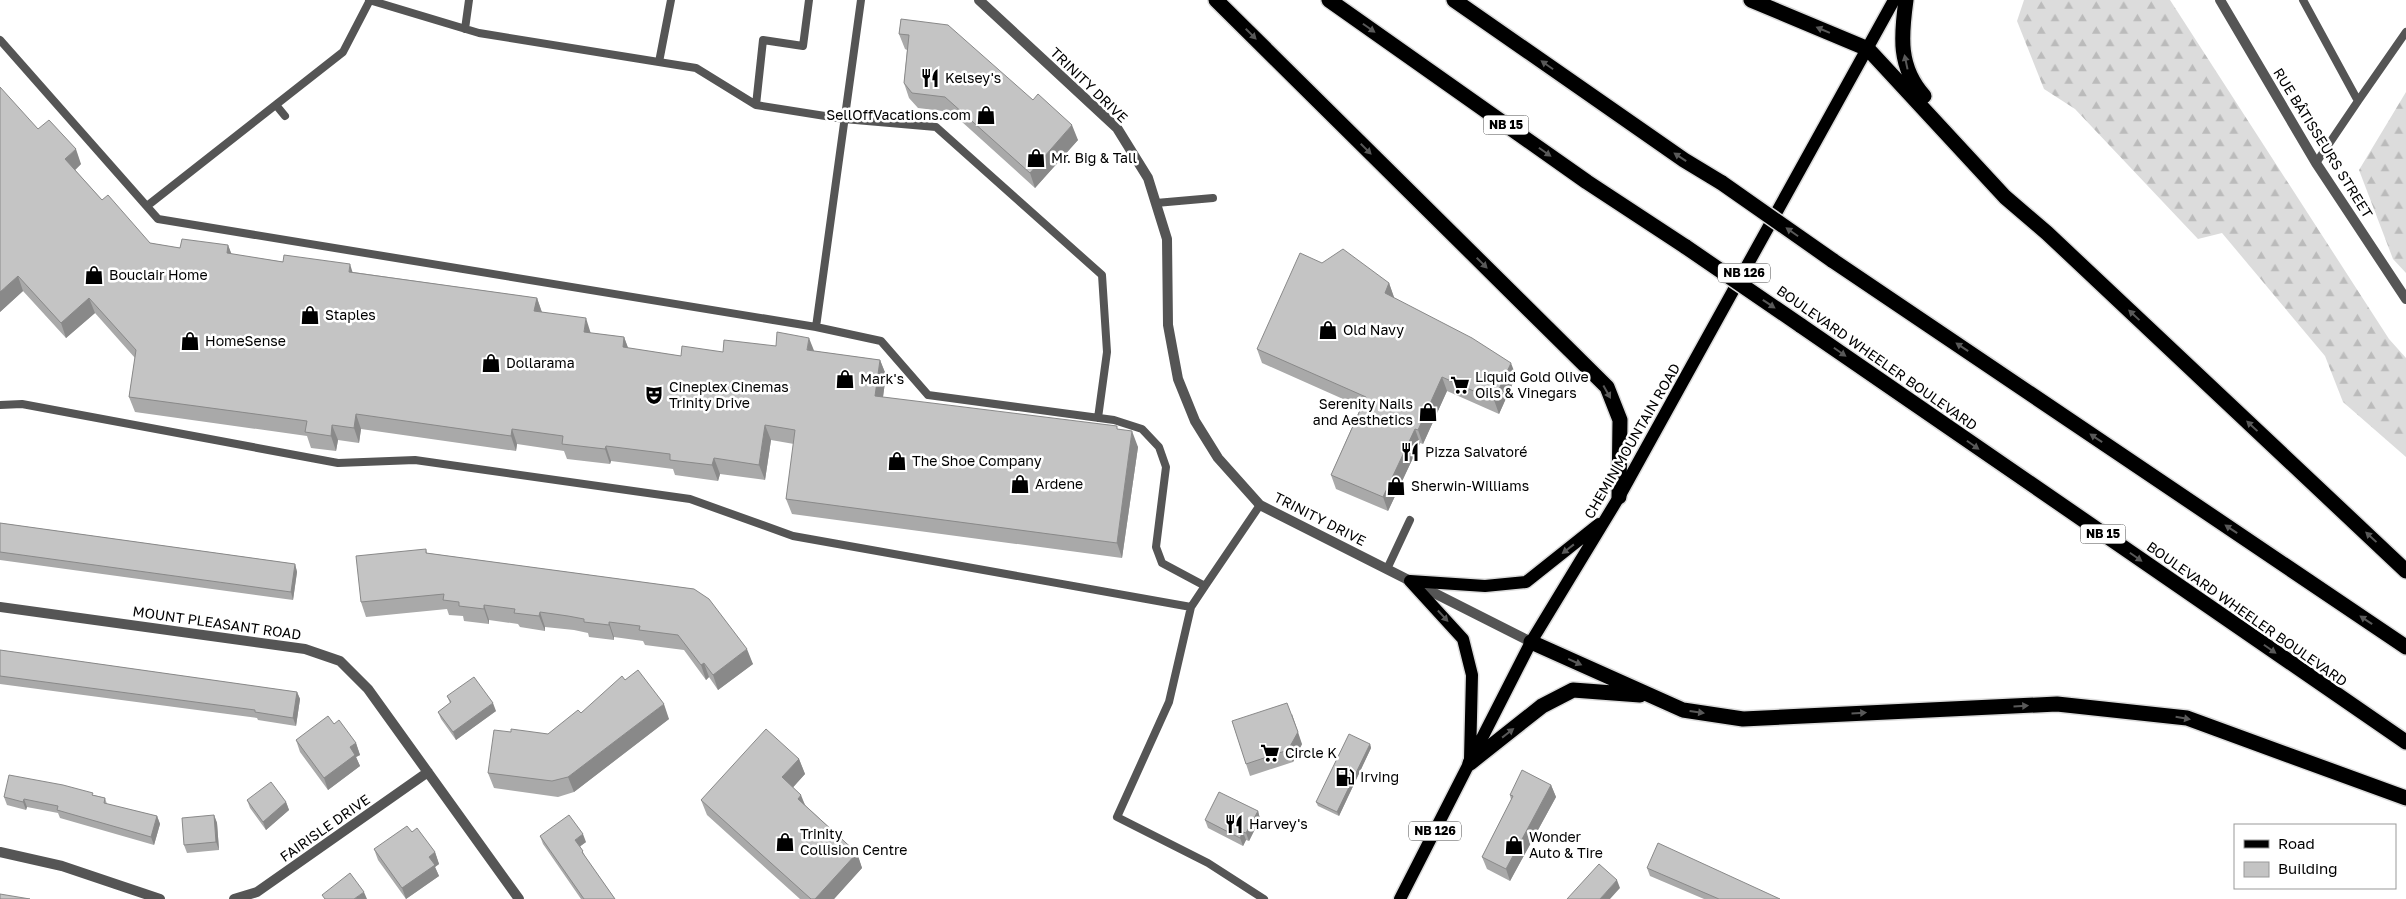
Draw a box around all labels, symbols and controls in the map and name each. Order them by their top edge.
one-way arrow [1362,23,1376,33]
one-way arrow [1816,26,1830,34]
one-way arrow [1245,28,1257,40]
street label: TRINITY DRIVE [1047,44,1132,126]
one-way arrow [1902,54,1910,69]
one-way arrow [1540,60,1554,70]
street label: RUE BÂTISSEURS STREET [2270,65,2377,221]
restaurant icon: Kelsey's [919,67,941,89]
place label: Kelsey's [945,69,1001,86]
shop icon: SellOffVacations.com [975,104,997,126]
place label: SellOffVacations.com [826,106,971,123]
road number: NB 15 [1484,116,1528,134]
one-way arrow [1360,143,1372,155]
shop icon: Mr. Big & Tall [1025,147,1047,169]
one-way arrow [1538,147,1552,157]
place label: Mr. Big & Tall [1051,149,1137,166]
one-way arrow [1674,152,1687,162]
one-way arrow [1785,227,1799,237]
one-way arrow [1475,257,1487,269]
shop icon: Bouclair Home [83,264,105,286]
road number: NB 126 [1718,264,1770,282]
place label: Bouclair Home [109,266,208,283]
street label: BOULEVARD WHEELER BOULEVARD [1774,282,1981,434]
one-way arrow [1763,299,1776,309]
shop icon: Staples [299,304,321,326]
place label: Staples [325,306,376,323]
one-way arrow [2128,309,2140,321]
shop icon: Old Navy [1317,319,1339,341]
place label: Old Navy [1343,321,1404,338]
shop icon: HomeSense [179,330,201,352]
place label: HomeSense [205,332,286,349]
one-way arrow [1955,342,1968,352]
one-way arrow [1833,347,1846,357]
shop icon: Dollarama [480,352,502,374]
place label: Dollarama [506,354,575,371]
street label: CHEMIN MOUNTAIN ROAD [1580,360,1683,522]
shop icon: Mark's [834,368,856,390]
place label: Liquid Gold Olive Oils & Vinegars [1475,368,1589,401]
place label: Mark's [860,370,904,387]
supermarket icon: Liquid Gold Olive Oils & Vinegars [1449,374,1471,396]
place label: Cineplex Cinemas Trinity Drive [669,378,789,411]
theatre icon: Cineplex Cinemas Trinity Drive [643,384,665,406]
one-way arrow [1603,385,1612,398]
place label: Serenity Nails and Aesthetics [1313,395,1413,428]
shop icon: Serenity Nails and Aesthetics [1417,401,1439,423]
one-way arrow [2247,420,2259,432]
one-way arrow [2090,433,2103,443]
one-way arrow [1967,440,1980,449]
restaurant icon: Pizza Salvatoré [1399,441,1421,463]
place label: Pizza Salvatoré [1425,443,1527,460]
shop icon: The Shoe Company [886,450,908,472]
place label: The Shoe Company [912,452,1042,469]
shop icon: Ardene [1009,473,1031,495]
place label: Ardene [1035,475,1083,492]
shop icon: Sherwin-Williams [1385,475,1407,497]
place label: Sherwin-Williams [1411,477,1529,494]
street label: TRINITY DRIVE [1271,488,1369,549]
road number: NB 15 [2080,524,2126,544]
one-way arrow [2224,524,2238,534]
one-way arrow [2365,531,2377,543]
street label: BOULEVARD WHEELER BOULEVARD [2144,538,2351,690]
one-way arrow [1562,543,1575,554]
one-way arrow [2129,552,2143,562]
street label: MOUNT PLEASANT ROAD [132,602,303,643]
one-way arrow [1437,610,1448,623]
one-way arrow [2359,615,2372,625]
one-way arrow [2263,644,2276,654]
one-way arrow [1568,658,1582,666]
one-way arrow [2013,701,2029,709]
one-way arrow [1689,708,1705,716]
one-way arrow [1851,709,1867,717]
one-way arrow [2175,715,2191,723]
one-way arrow [1501,727,1514,738]
supermarket icon: Circle K [1259,742,1281,764]
place label: Circle K [1285,744,1337,761]
fuel station icon: Irving [1334,766,1356,788]
place label: Irving [1360,768,1399,785]
street label: FAIRISLE DRIVE [276,790,373,865]
restaurant icon: Harvey's [1223,813,1245,835]
place label: Harvey's [1249,815,1308,832]
road number: NB 126 [1409,821,1461,840]
legend [2234,824,2396,889]
place label: Trinity Collision Centre [800,825,907,858]
place label: Wonder Auto & Tire [1529,828,1603,861]
shop icon: Trinity Collision Centre [774,831,796,853]
shop icon: Wonder Auto & Tire [1503,834,1525,856]
text: Road [2278,834,2315,852]
text: Building [2278,859,2338,877]

